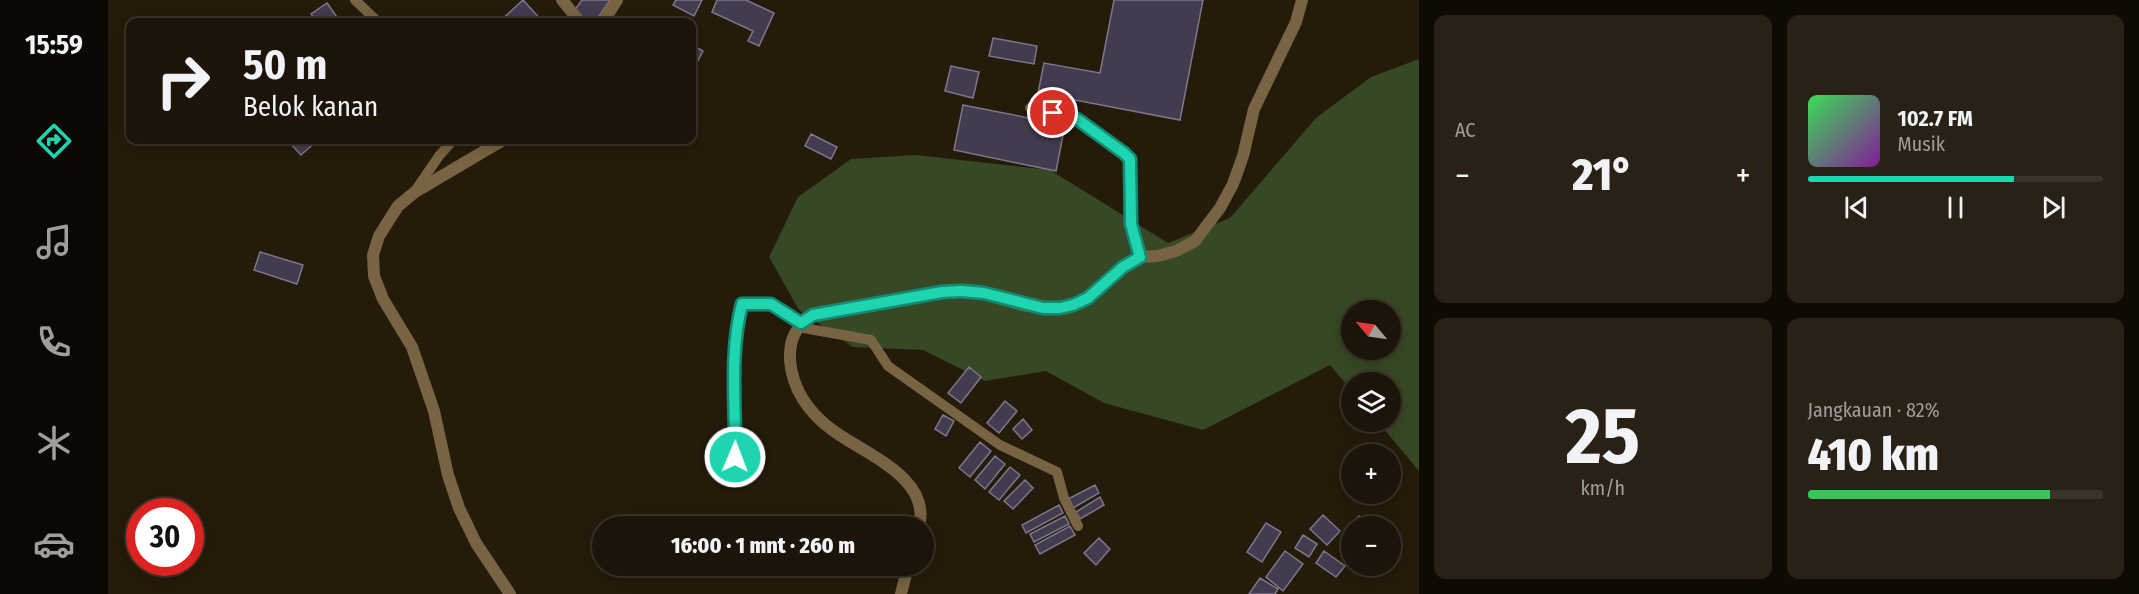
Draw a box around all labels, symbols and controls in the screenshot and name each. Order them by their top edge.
text: 15:59 [25,29,83,61]
text: 50 m [243,40,327,90]
icon: right [144,42,222,120]
pin [1027,87,1078,138]
text: Belok kanan [243,91,378,123]
icon: arrive [1036,96,1069,129]
text: 102.7 FM [1898,105,1973,132]
text: AC [1455,118,1475,142]
icon: directions [33,120,75,162]
text: Musik [1898,132,1945,156]
text: 21° [1572,148,1633,202]
text: − [1455,156,1470,196]
text: + [1735,156,1750,196]
icon: previous [1840,191,1873,224]
icon: pause [1939,191,1972,224]
icon: next [2037,191,2070,224]
icon: music [33,221,75,263]
north arrow [1341,300,1401,360]
map controls [1341,300,1401,576]
icon: phone [33,321,75,363]
button: layers [1341,372,1401,432]
text: 25 [1566,390,1640,484]
text: Jangkauan · 82% [1808,398,1940,422]
icon: climate [33,422,75,464]
position arrow [703,425,767,489]
text: 410 km [1808,428,1939,482]
button: + [1341,444,1401,504]
text: km/h [1580,476,1625,500]
speed limit sign: 30 [126,498,204,576]
button: − [1341,516,1401,576]
icon: car [33,523,75,565]
text: 16:00 · 1 mnt · 260 m [671,532,855,559]

